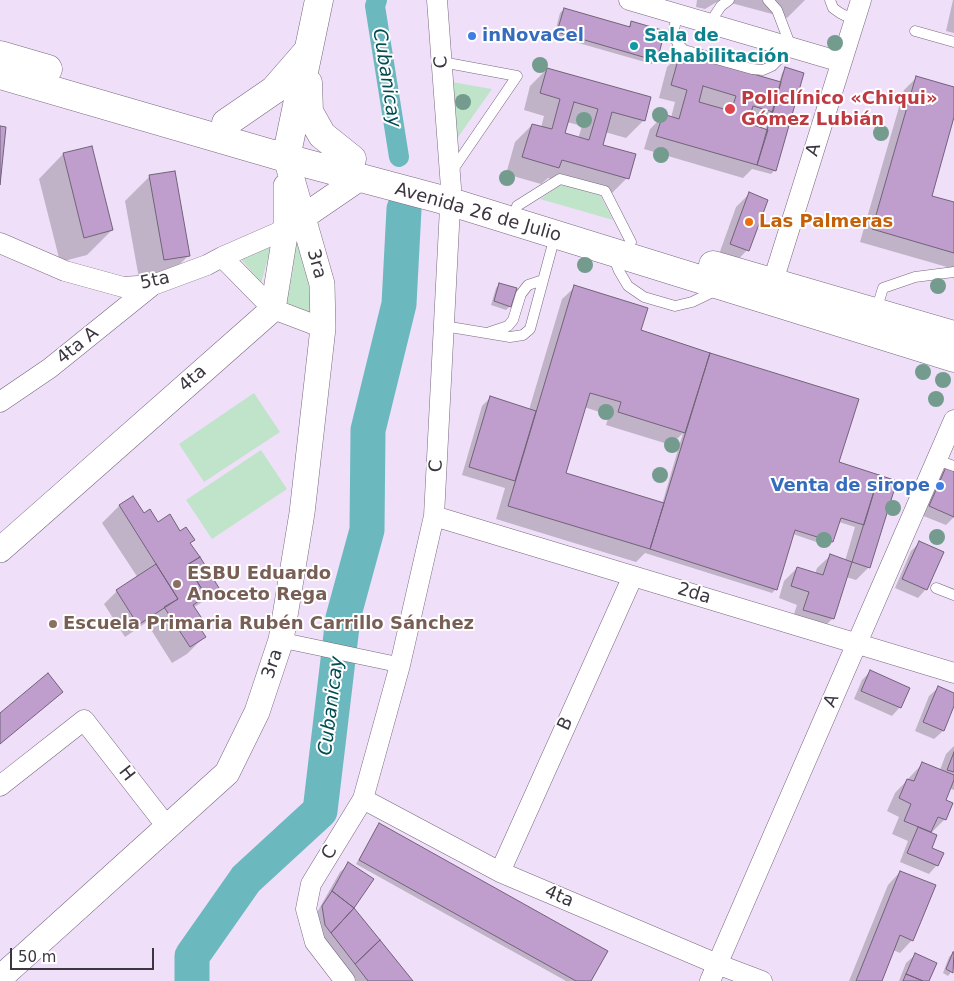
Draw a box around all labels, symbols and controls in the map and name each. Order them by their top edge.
place label: inNovaCel [482,25,584,47]
place label: Sala de Rehabilitación [644,25,789,68]
water label: Cubanicay [367,27,405,129]
marker: inNovaCel [466,30,478,42]
marker: Sala de Rehabilitación [628,40,640,52]
street label: C [431,55,453,69]
place label: Policlínico «Chiqui» Gómez Lubián [741,88,938,130]
marker: Policlínico «Chiqui» Gómez Lubián [723,102,737,116]
street label: A [802,141,826,159]
street label: Avenida 26 de Julio [392,179,564,247]
place label: Las Palmeras [759,211,893,233]
marker: Las Palmeras [743,216,755,228]
street label: 3ra [302,247,330,281]
street label: 5ta [138,267,172,295]
street label: 4ta A [53,323,103,369]
street label: 4ta [175,361,211,397]
street label: C [426,459,448,473]
place label: Venta de sirope [770,475,930,497]
marker: Venta de sirope [934,480,946,492]
place label: ESBU Eduardo Anoceto Rega [187,563,331,606]
marker: ESBU Eduardo Anoceto Rega [171,578,183,590]
street label: 2da [675,579,713,609]
place label: Escuela Primaria Rubén Carrillo Sánchez [63,613,474,635]
marker: Escuela Primaria Rubén Carrillo Sánchez [47,618,59,630]
street label: 3ra [258,646,288,682]
water label: Cubanicay [315,655,349,757]
street label: A [820,691,844,711]
street label: B [554,714,578,734]
street label: H [113,762,139,786]
street label: C [318,842,342,864]
street label: 4ta [541,881,577,913]
scale bar [12,938,156,970]
text: 50 m [18,948,56,966]

